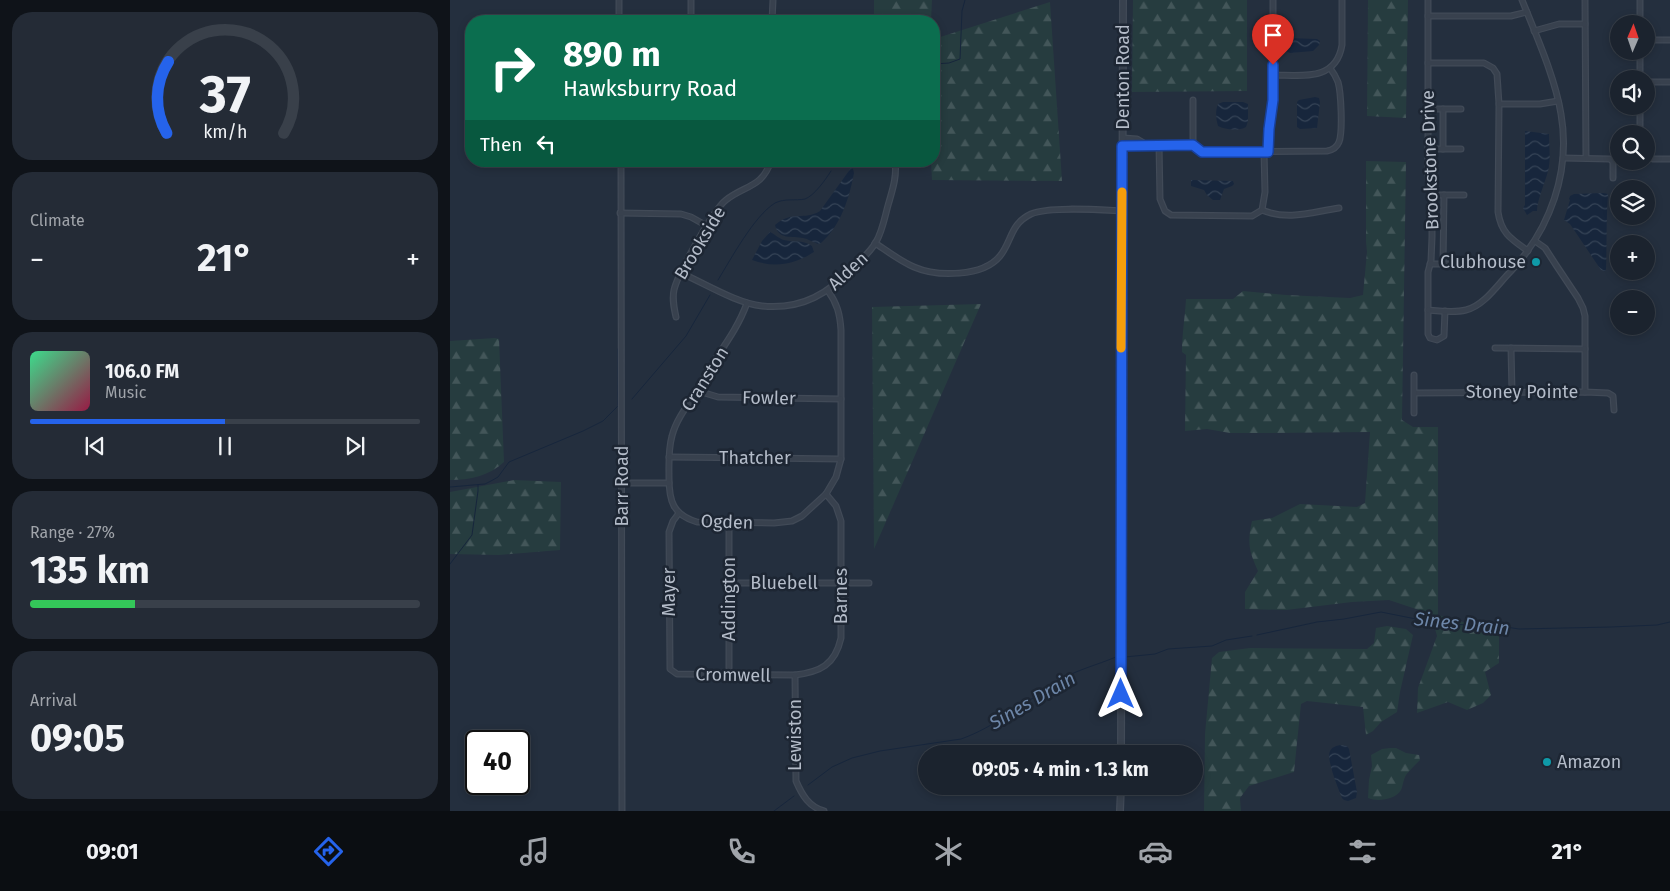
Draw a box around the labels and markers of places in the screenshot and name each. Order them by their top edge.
pin [1252,14,1294,65]
place label: Clubhouse [1440,251,1526,273]
marker: Clubhouse [1530,256,1542,268]
place label: Amazon [1557,751,1621,773]
marker: Amazon [1541,756,1553,768]

